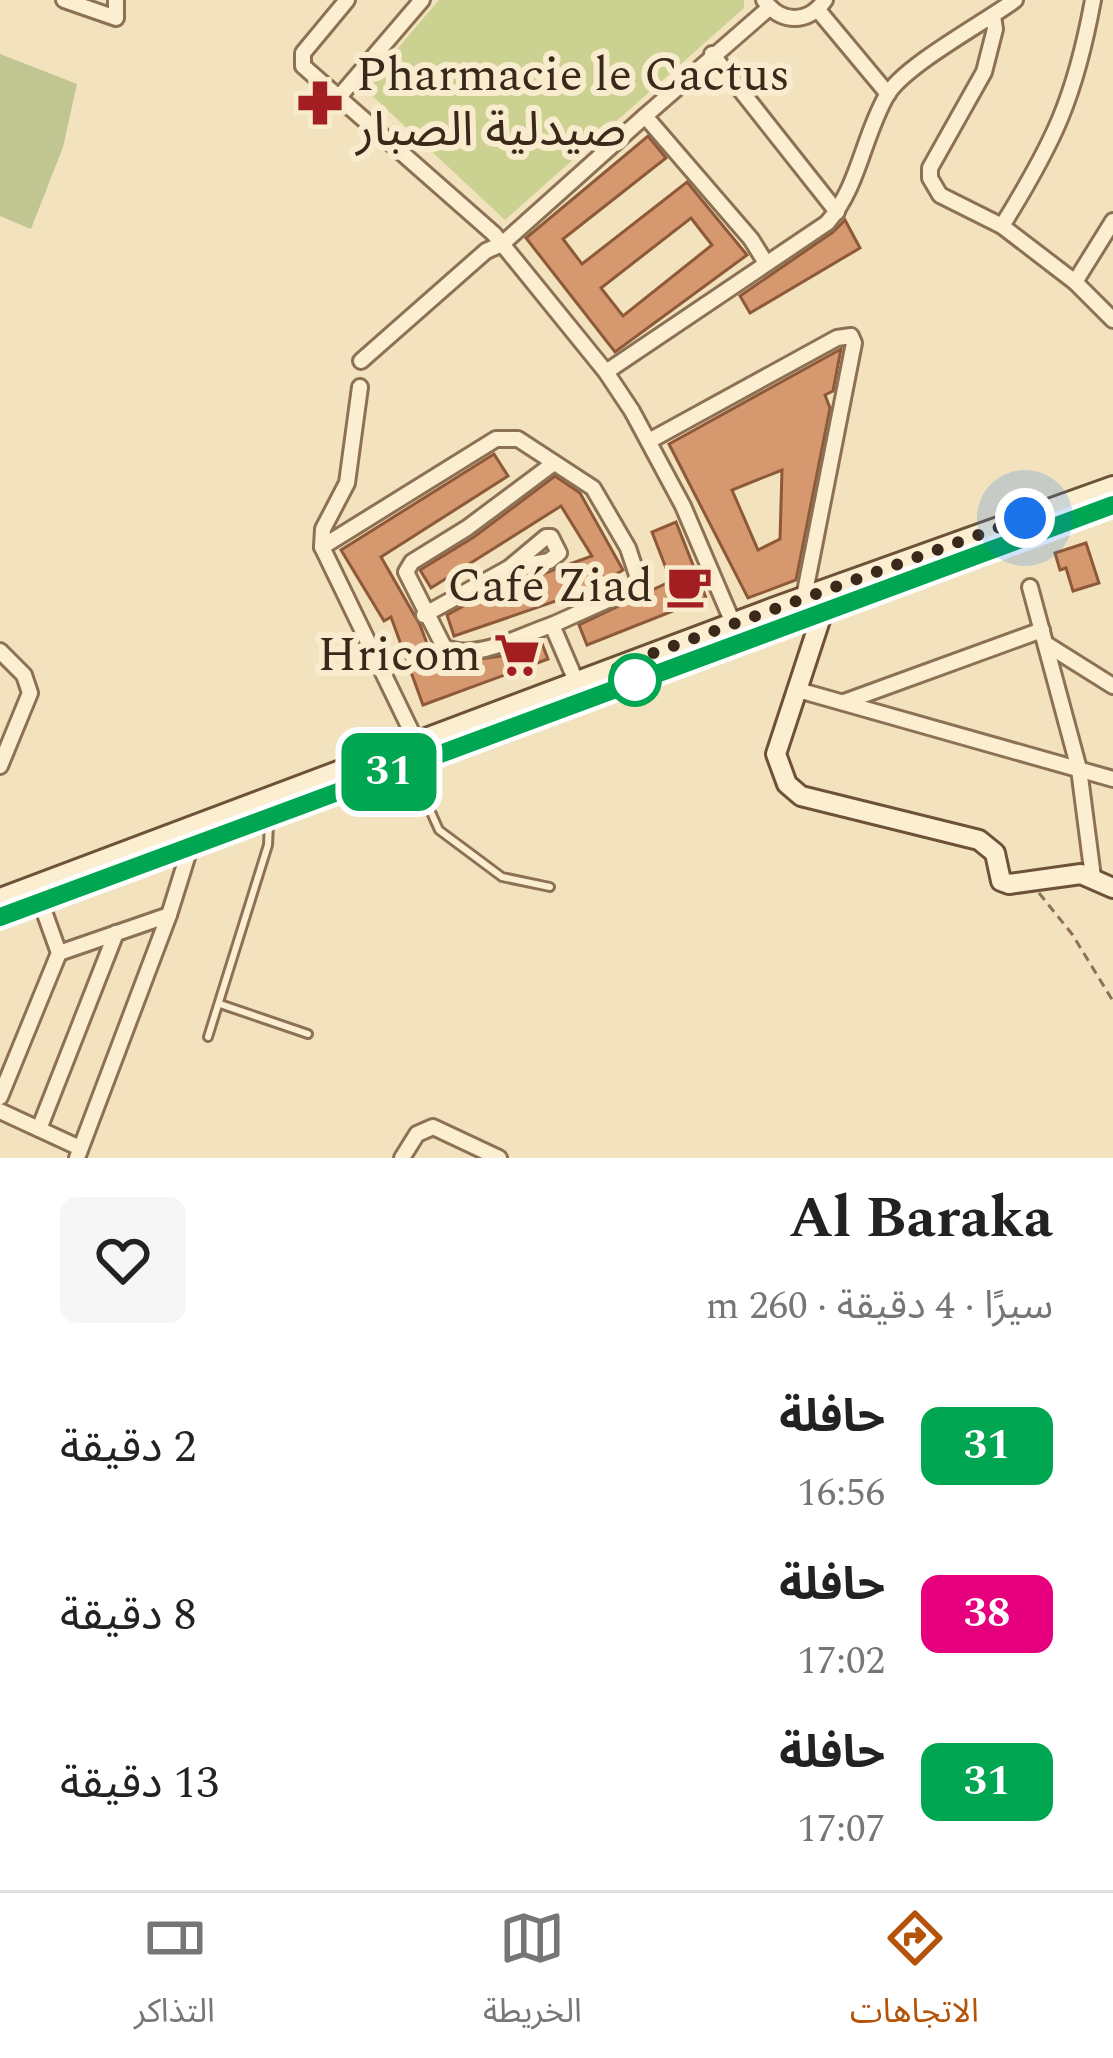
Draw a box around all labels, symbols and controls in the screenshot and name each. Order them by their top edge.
place label: Pharmacie le Cactus صيدلية الصبار [354,39,790,167]
pharmacy icon: Pharmacie le Cactus صيدلية الصبار [295,78,345,128]
your location [995,488,1055,548]
place label: Café Ziad [447,550,653,623]
cafe icon: Café Ziad [664,561,714,611]
place label: Hricom [318,619,481,692]
supermarket icon: Hricom [492,630,542,680]
unlabelled marker [610,655,660,705]
line badge: 31 [335,733,443,811]
text: 31 [365,740,413,803]
text: Al Baraka [789,1176,1053,1262]
button: heart [60,1197,186,1323]
text: سيرًا · 4 دقيقة · 260 m [706,1277,1053,1336]
text: حافلة [779,1383,885,1452]
text: 2 دقيقة [60,1413,196,1482]
text: 31 [963,1414,1011,1477]
text: 16:56 [797,1464,885,1523]
text: حافلة [779,1551,885,1620]
text: 8 دقيقة [60,1581,196,1650]
text: 38 [963,1582,1011,1645]
text: 17:02 [797,1632,885,1691]
text: حافلة [779,1719,885,1788]
text: 13 دقيقة [60,1749,219,1818]
text: 31 [963,1750,1011,1813]
text: 17:07 [797,1800,885,1859]
tab: التذاكر [134,1905,215,2046]
tab: الخريطة [483,1905,582,2046]
tab: الاتجاهات [850,1905,979,2046]

